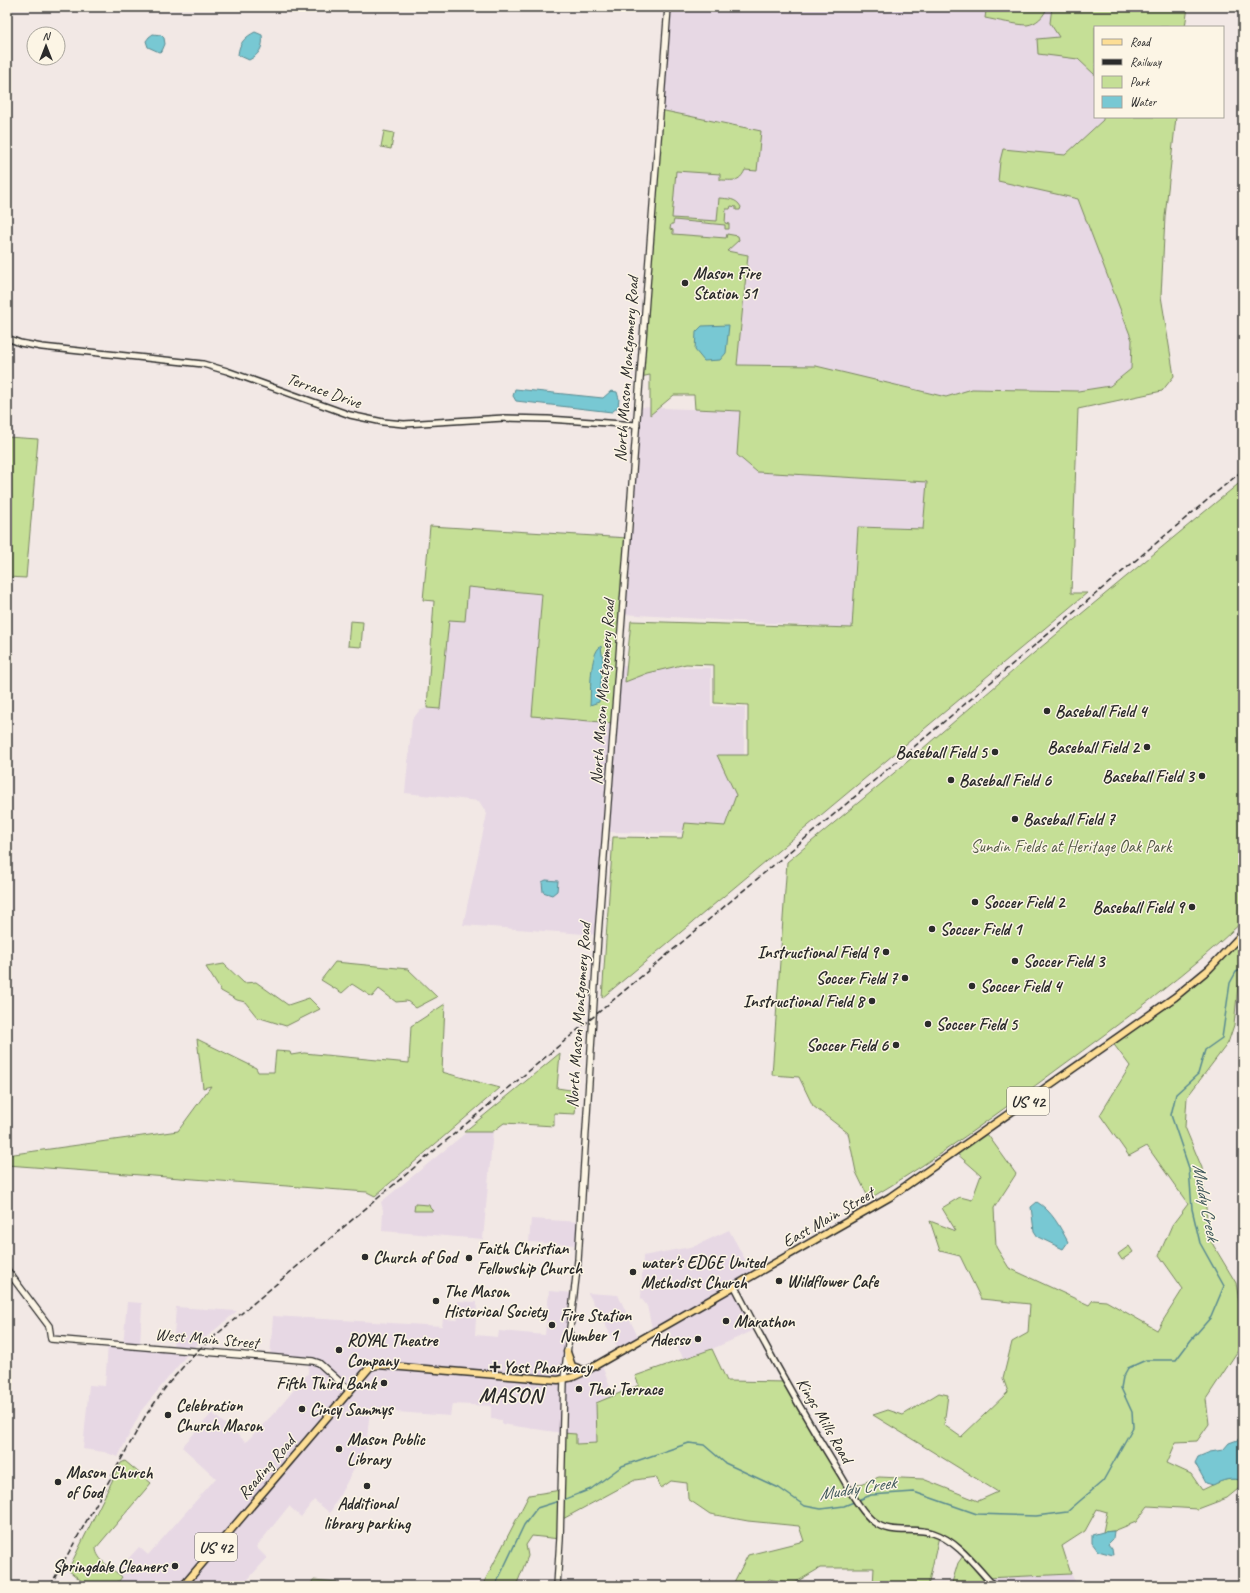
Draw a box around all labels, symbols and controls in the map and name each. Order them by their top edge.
north arrow [26,26,66,66]
legend [1094,26,1224,118]
text: N [43,29,52,43]
text: Road [1130,34,1152,50]
text: Railway [1130,54,1162,70]
text: Park [1130,74,1151,90]
text: Water [1130,94,1158,110]
place label: Mason Fire Station 51 [693,263,763,304]
street label: North Mason Montgomery Road [610,273,644,462]
marker: Mason Fire Station 51 [680,278,690,288]
street label: Terrace Drive [284,368,365,413]
street label: North Mason Montgomery Road [586,596,620,785]
place label: Baseball Field 4 [1055,701,1149,722]
marker: Baseball Field 4 [1042,706,1052,716]
place label: Baseball Field 2 [1047,737,1140,758]
place label: Baseball Field 5 [896,742,989,763]
marker: Baseball Field 2 [1142,742,1152,752]
marker: Baseball Field 5 [990,747,1000,757]
place label: Baseball Field 3 [1102,766,1195,787]
place label: Baseball Field 6 [959,770,1052,791]
marker: Baseball Field 3 [1197,771,1207,781]
marker: Baseball Field 6 [946,775,956,785]
place label: Baseball Field 7 [1023,809,1117,830]
marker: Baseball Field 7 [1010,814,1020,824]
park label: Sundin Fields at Heritage Oak Park [971,836,1173,857]
place label: Soccer Field 2 [983,892,1066,913]
marker: Soccer Field 2 [970,897,980,907]
place label: Baseball Field 9 [1093,897,1187,918]
marker: Baseball Field 9 [1187,902,1197,912]
street label: North Mason Montgomery Road [562,919,596,1108]
place label: Soccer Field 1 [940,919,1024,940]
marker: Soccer Field 1 [927,924,937,934]
place label: Instructional Field 9 [757,942,881,963]
marker: Instructional Field 9 [881,947,891,957]
place label: Soccer Field 3 [1023,951,1106,972]
marker: Soccer Field 3 [1010,956,1020,966]
place label: Soccer Field 7 [816,968,899,989]
marker: Soccer Field 7 [900,973,910,983]
place label: Soccer Field 4 [980,976,1064,997]
marker: Soccer Field 4 [967,981,977,991]
place label: Instructional Field 8 [743,991,866,1012]
marker: Instructional Field 8 [867,996,877,1006]
place label: Soccer Field 5 [936,1014,1019,1035]
marker: Soccer Field 5 [923,1019,933,1029]
place label: Soccer Field 6 [806,1035,889,1056]
marker: Soccer Field 6 [891,1040,901,1050]
road number: US 42 [1007,1087,1049,1115]
water label: Muddy Creek [1188,1162,1225,1246]
street label: East Main Street [779,1181,880,1252]
place label: Faith Christian Fellowship Church [477,1238,583,1279]
place label: Church of God [373,1247,460,1268]
marker: Church of God [360,1252,370,1262]
place label: water's EDGE United Methodist Church [641,1252,769,1293]
marker: Faith Christian Fellowship Church [464,1253,474,1263]
marker: water's EDGE United Methodist Church [628,1267,638,1277]
place label: Wildflower Cafe [787,1271,879,1292]
marker: Wildflower Cafe [774,1276,784,1286]
place label: The Mason Historical Society [444,1281,548,1322]
marker: The Mason Historical Society [431,1296,441,1306]
place label: Fire Station Number 1 [560,1305,633,1346]
place label: Marathon [734,1311,796,1332]
marker: Marathon [721,1316,731,1326]
marker: Fire Station Number 1 [547,1320,557,1330]
street label: West Main Street [154,1324,262,1354]
place label: Adesso [651,1329,692,1350]
place label: ROYAL Theatre Company [347,1330,439,1371]
marker: Adesso [693,1334,703,1344]
marker: ROYAL Theatre Company [334,1345,344,1355]
place label: Yost Pharmacy [503,1357,593,1378]
marker: Yost Pharmacy [490,1362,500,1372]
place label: Fifth Third Bank [276,1373,378,1394]
street label: Kings Mills Road [792,1374,859,1469]
marker: Fifth Third Bank [379,1378,389,1388]
place label: Thai Terrace [587,1379,664,1400]
district label: MASON [479,1382,546,1408]
marker: Thai Terrace [574,1384,584,1394]
place label: Celebration Church Mason [176,1395,264,1436]
place label: Cincy Sammys [310,1399,395,1420]
marker: Cincy Sammys [297,1404,307,1414]
marker: Celebration Church Mason [163,1410,173,1420]
street label: Reading Road [233,1429,301,1503]
place label: Mason Public Library [347,1429,426,1470]
marker: Mason Public Library [334,1444,344,1454]
place label: Mason Church of God [66,1462,154,1503]
water label: Muddy Creek [817,1471,900,1505]
marker: Mason Church of God [53,1477,63,1487]
marker: Additional library parking [362,1481,372,1491]
place label: Additional library parking [324,1493,412,1534]
road number: US 42 [195,1533,237,1561]
place label: Springdale Cleaners [53,1556,169,1577]
marker: Springdale Cleaners [170,1561,180,1571]

